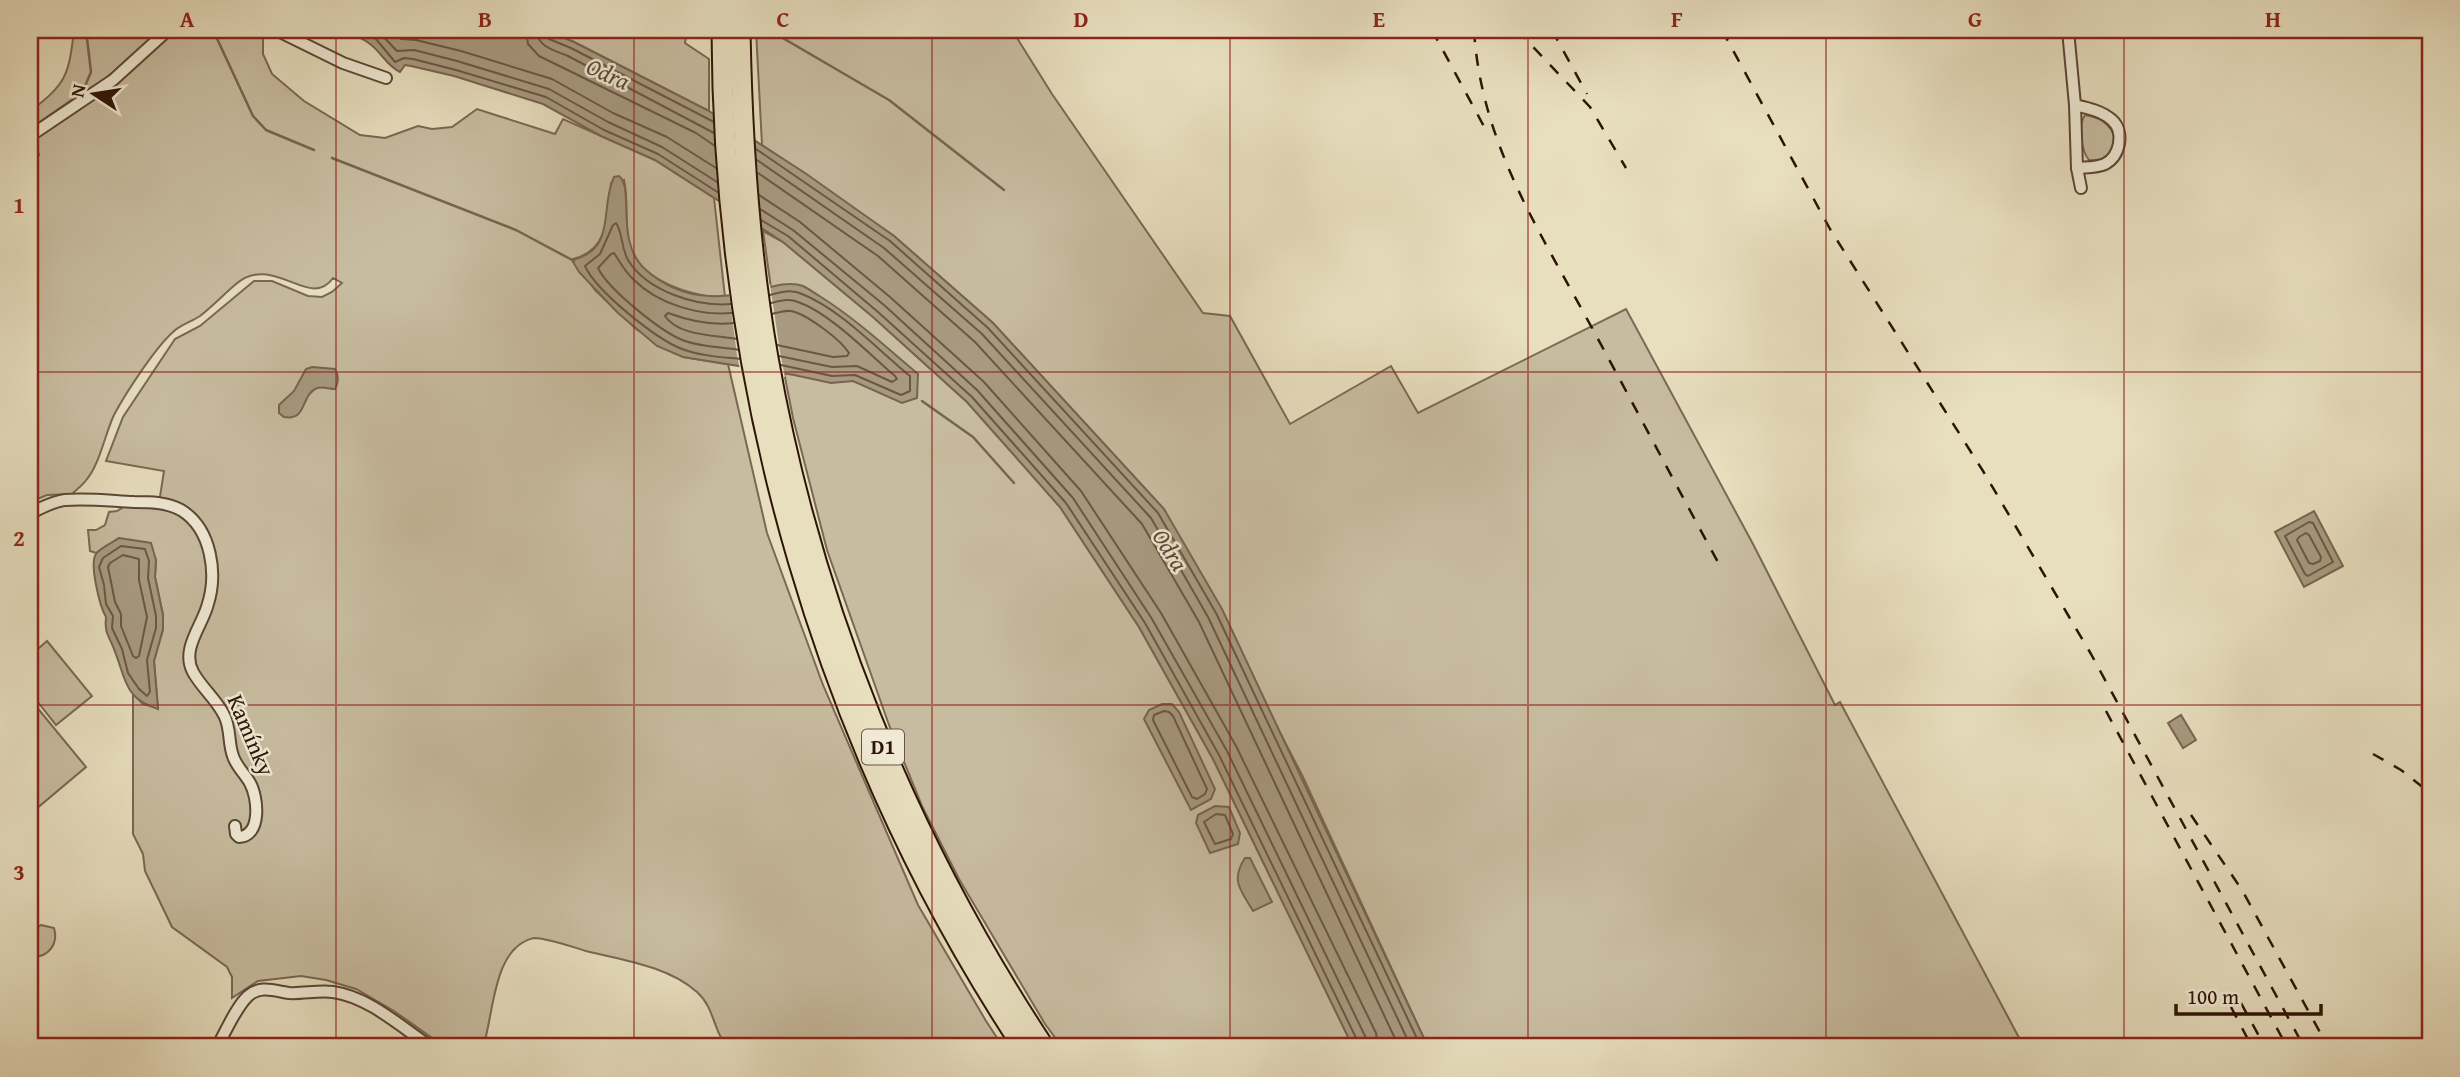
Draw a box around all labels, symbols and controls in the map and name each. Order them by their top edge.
text: A [180,2,195,35]
text: B [478,2,492,35]
text: C [776,2,790,35]
text: D [1074,2,1089,35]
text: E [1373,2,1385,35]
text: F [1671,2,1683,35]
text: G [1968,2,1982,35]
text: H [2265,2,2281,35]
water label: Odra [581,49,635,99]
north arrow [60,60,130,130]
text: N [62,81,92,100]
text: 1 [13,188,25,221]
text: 2 [13,521,25,554]
water label: Odra [1144,522,1197,578]
street label: Kamínky [220,689,284,781]
road number: D1 [862,730,904,764]
text: 3 [13,855,25,888]
scale bar [2176,972,2322,1016]
text: 100 m [2187,981,2239,1012]

